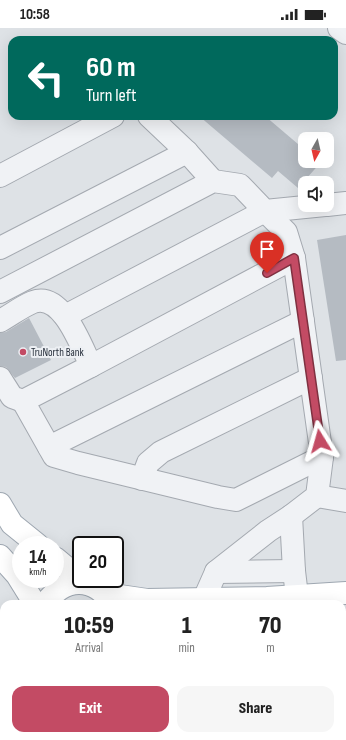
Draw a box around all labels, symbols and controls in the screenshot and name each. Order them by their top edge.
text: 10:58 [20,5,50,24]
text: 60 m [86,51,135,84]
icon: left [20,52,72,104]
text: Turn left [86,85,137,106]
north arrow [298,132,334,168]
map controls [298,132,334,212]
button: sound [298,176,334,212]
pin [250,232,284,273]
icon: arrive [256,238,278,260]
place label: TruNorth Bank [31,346,85,359]
marker: TruNorth Bank [18,347,28,357]
position arrow [299,420,341,462]
speed limit sign: 20 [72,536,124,588]
text: 14 [29,545,47,569]
text: km/h [29,566,47,578]
text: 10:59 [64,611,114,640]
text: 1 [182,611,191,640]
text: 70 [259,611,282,640]
text: Arrival [75,640,103,656]
text: min [178,640,195,656]
text: m [266,640,275,656]
button: Exit [12,686,169,732]
button: Share [177,686,334,732]

